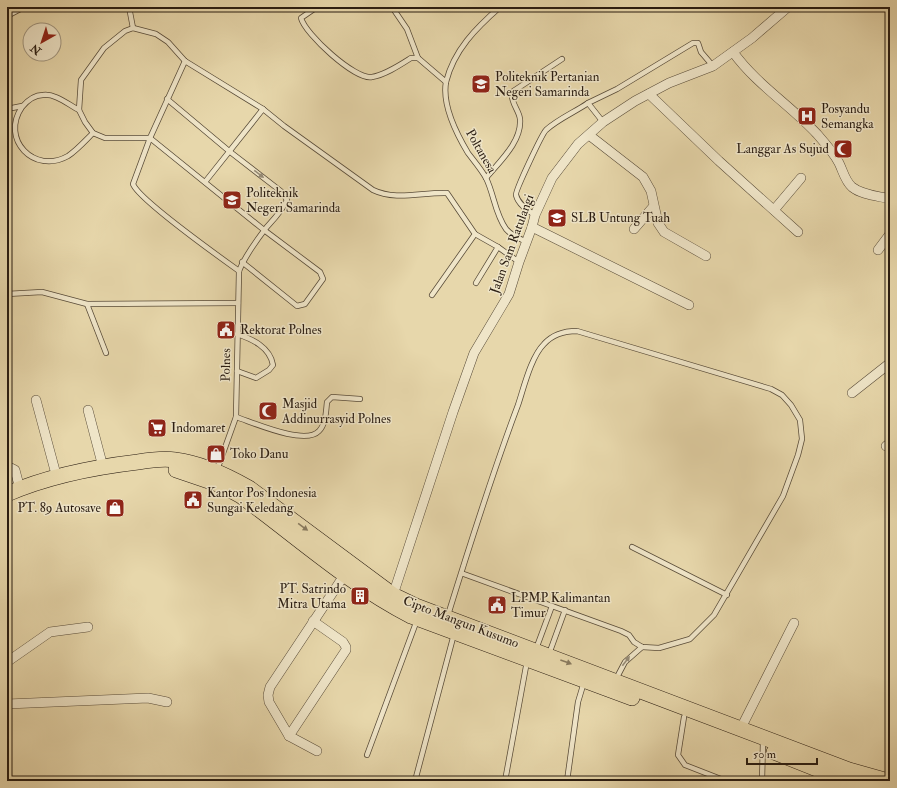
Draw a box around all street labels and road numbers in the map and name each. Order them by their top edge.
street label: Poltanesa [462,126,500,176]
street label: Jalan Sam Ratulangi [486,192,538,297]
street label: Polnes [218,348,234,382]
street label: Cipto Mangun Kusumo [400,593,521,652]

